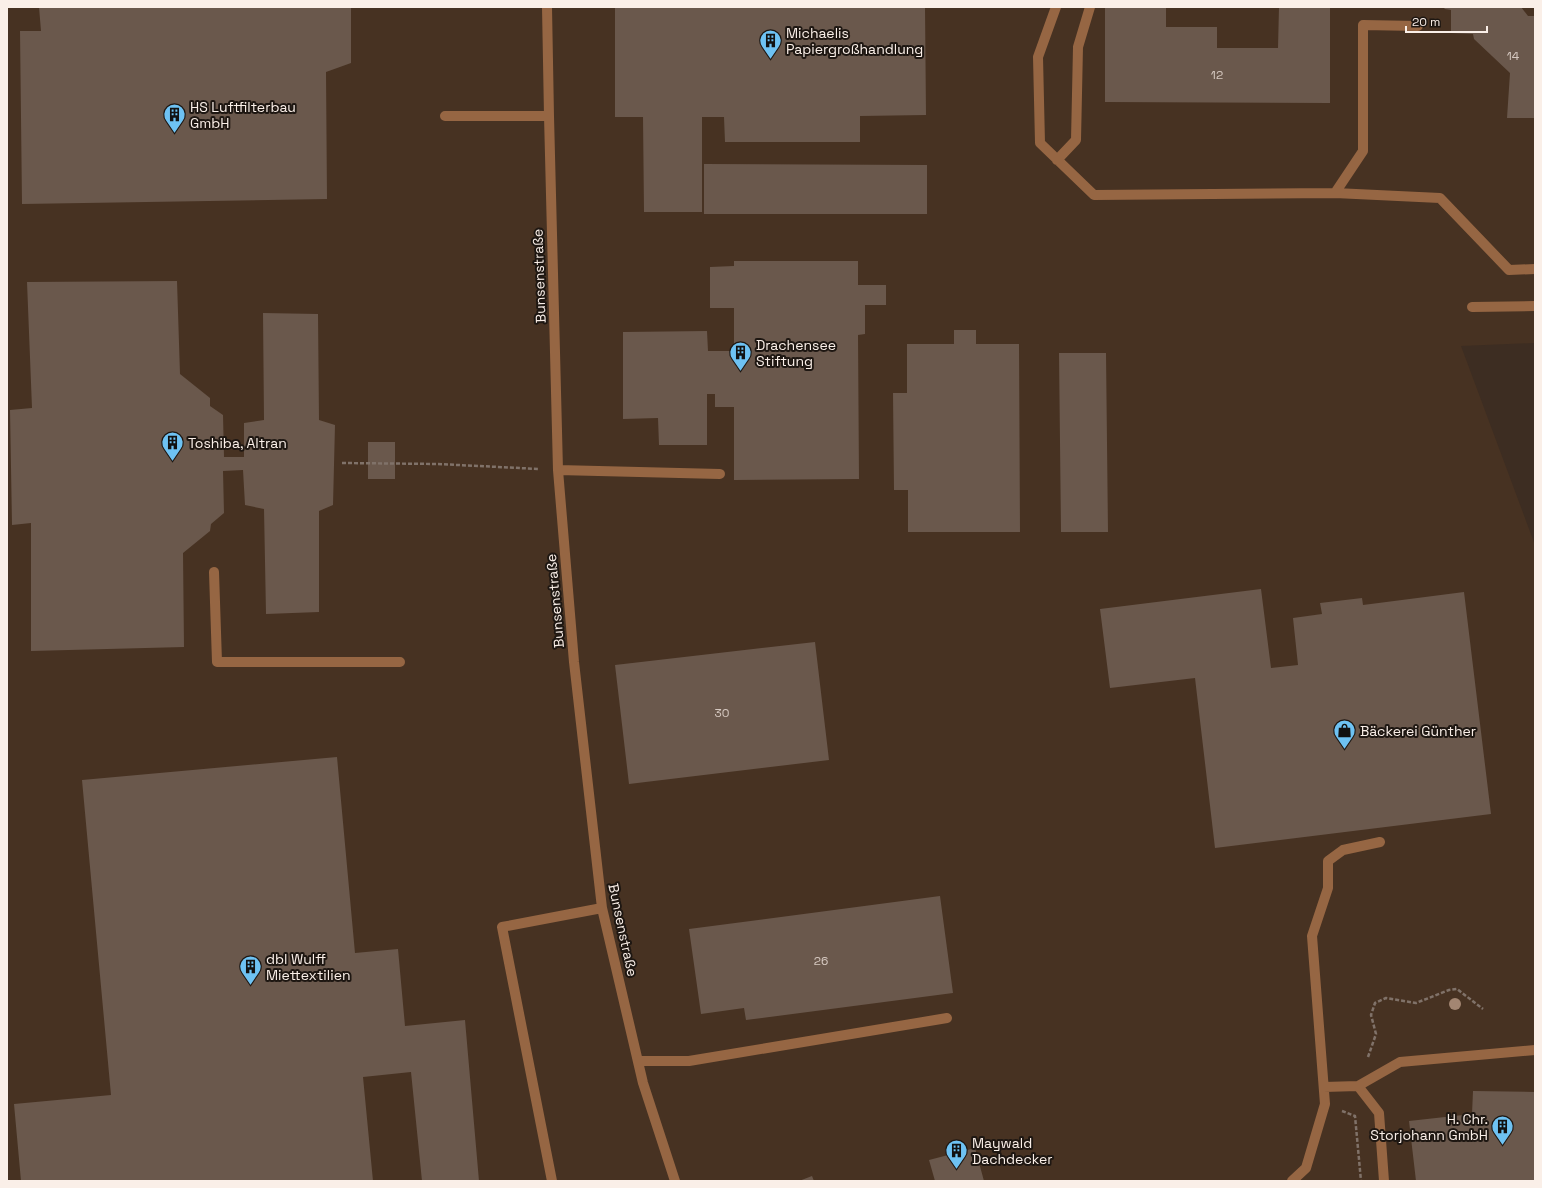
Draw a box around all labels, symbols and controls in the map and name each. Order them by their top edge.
scale bar [1406,8,1487,34]
text: 20 m [1412,14,1440,30]
place label: Michaelis Papiergroßhandlung [786,24,923,58]
building icon: Michaelis Papiergroßhandlung [757,28,783,61]
house number: 14 [1507,48,1520,64]
house number: 12 [1211,67,1223,83]
place label: HS Luftfilterbau GmbH [190,98,296,132]
building icon: HS Luftfilterbau GmbH [161,102,187,135]
street label: Bunsenstraße [528,228,550,324]
place label: Drachensee Stiftung [756,336,836,370]
building icon: Drachensee Stiftung [728,340,754,373]
building icon: Toshiba, Altran [160,430,186,463]
place label: Toshiba, Altran [188,434,287,452]
street label: Bunsenstraße [542,553,568,649]
house number: 30 [715,705,729,721]
shop icon: Bäckerei Günther [1331,718,1357,751]
place label: Bäckerei Günther [1360,722,1476,740]
street label: Bunsenstraße [604,882,642,978]
place label: dbl Wulff Miettextilien [266,950,351,984]
house number: 26 [814,953,828,969]
building icon: dbl Wulff Miettextilien [238,954,264,987]
place label: H. Chr. Storjohann GmbH [1370,1110,1488,1144]
building icon: H. Chr. Storjohann GmbH [1490,1114,1516,1147]
place label: Maywald Dachdecker [972,1134,1053,1168]
building icon: Maywald Dachdecker [943,1138,969,1171]

